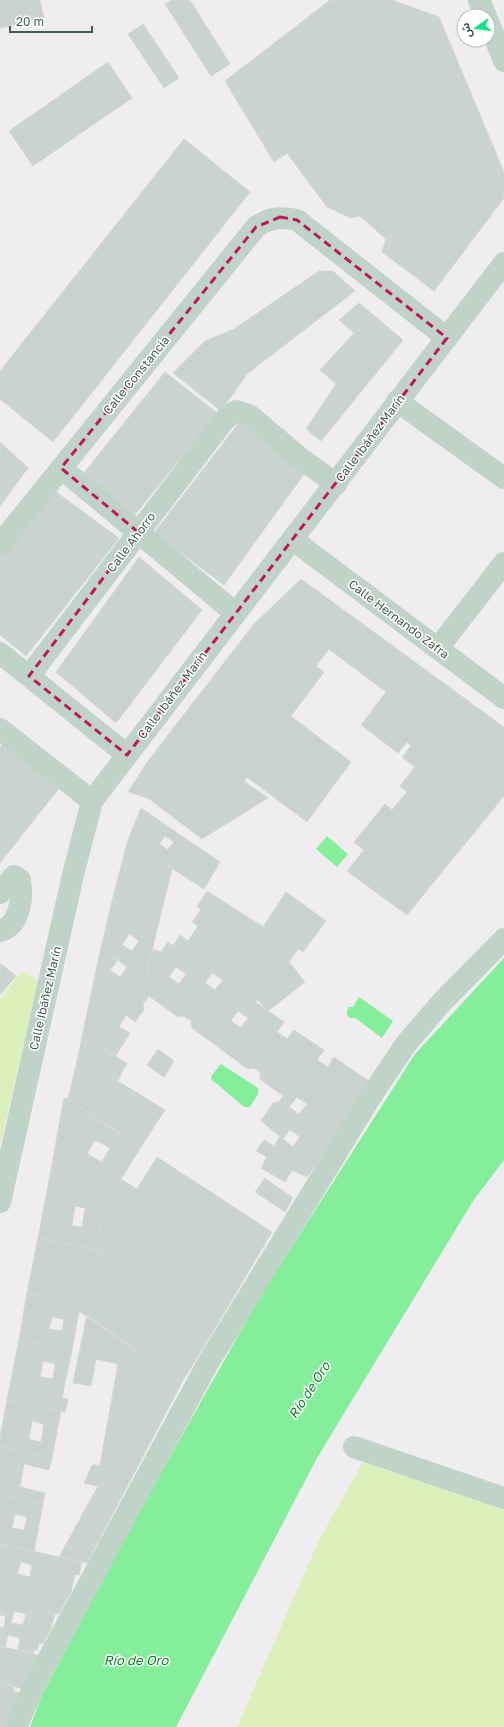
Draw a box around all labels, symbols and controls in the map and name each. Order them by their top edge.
scale bar [10,8,92,34]
north arrow [456,8,496,48]
text: 20 m [16,14,44,29]
text: ش [458,21,475,39]
street label: Calle Constancia [100,333,172,417]
street label: Calle Ibáñez Marín [332,391,408,485]
street label: Calle Ahorro [103,509,159,575]
street label: Calle Hernando Zafra [346,576,452,662]
street label: Calle Ibáñez Marín [134,648,210,742]
street label: Calle Ibáñez Marín [26,945,64,1051]
water label: Río de Oro [285,1358,334,1421]
water label: Río de Oro [104,1652,169,1668]

